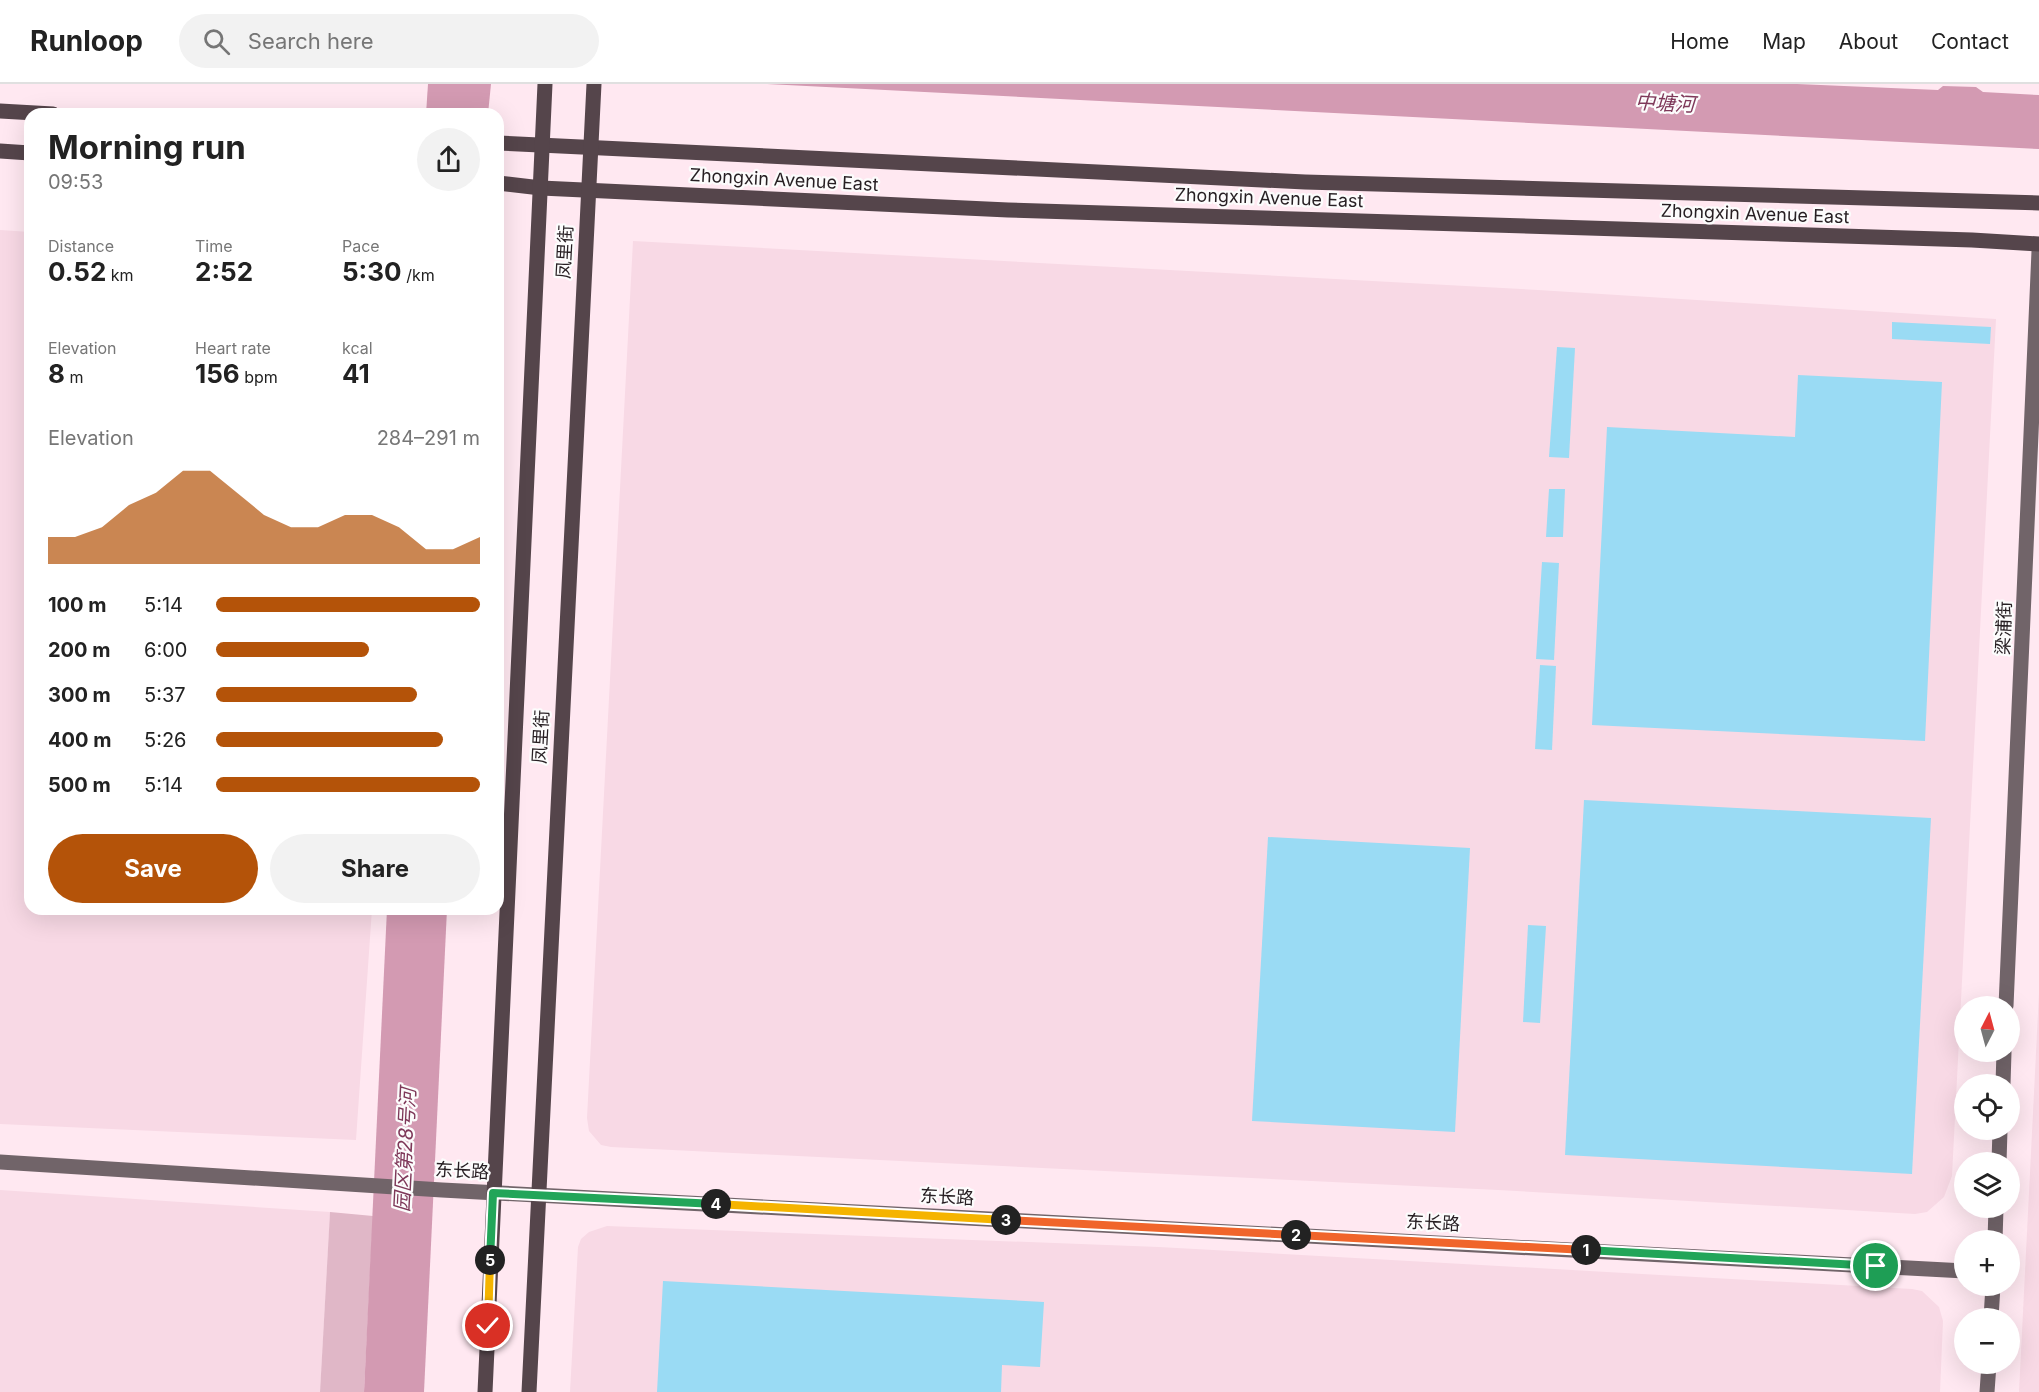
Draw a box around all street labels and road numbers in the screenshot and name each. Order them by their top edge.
street label: Zhongxin Avenue East [689,164,879,195]
street label: Zhongxin Avenue East [1174,184,1364,211]
street label: Zhongxin Avenue East [1660,200,1850,227]
street label: 凤里街 [553,224,576,279]
street label: 梁浦街 [1992,601,2015,655]
street label: 凤里街 [529,709,552,764]
street label: 东长路 [435,1159,490,1182]
street label: 东长路 [920,1185,975,1208]
street label: 东长路 [1406,1211,1461,1234]

